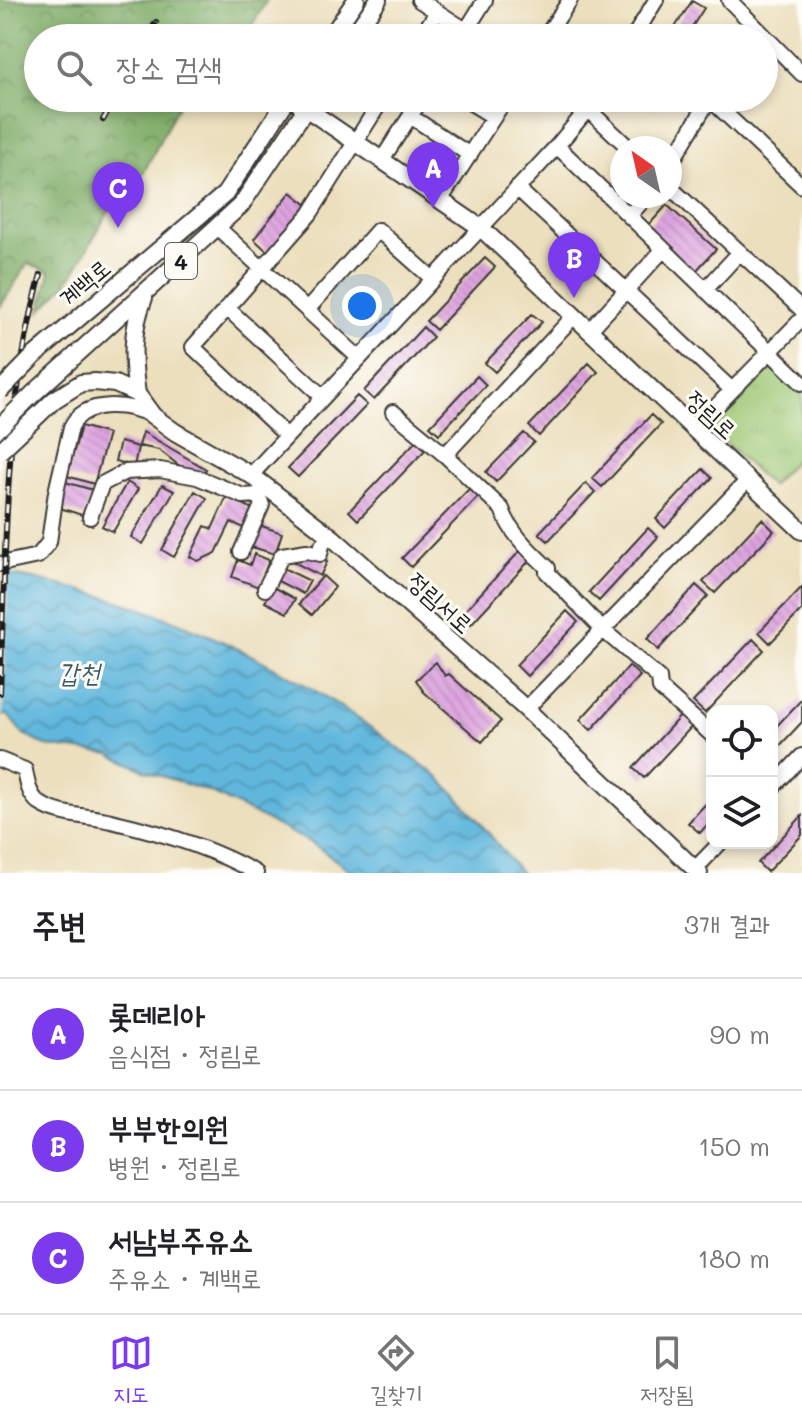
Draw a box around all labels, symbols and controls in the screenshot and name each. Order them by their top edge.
search box [24,24,778,112]
icon: search [52,46,96,90]
text: 장소 검색 [116,47,222,87]
north arrow [610,136,682,208]
pin: A [407,142,459,208]
pin: C [92,162,144,228]
pin: B [548,232,600,298]
road number: 4 [165,243,197,279]
street label: 계백로 [52,252,116,312]
your location [342,286,382,326]
street label: 정림로 [680,383,744,445]
street label: 정림서로 [402,565,480,639]
water label: 갑천 [58,655,103,689]
map controls [706,705,778,849]
button: locate [706,705,778,777]
button: layers [706,777,778,849]
text: 주변 [32,901,87,946]
text: 3개 결과 [684,907,770,941]
text: 롯데리아 [108,995,205,1035]
text: A [49,1017,67,1051]
text: 90 m [710,1017,770,1051]
text: 음식점 · 정림로 [108,1037,262,1071]
text: 부부한의원 [108,1107,229,1147]
text: B [49,1129,67,1163]
text: 150 m [698,1129,770,1163]
text: 병원 · 정림로 [108,1149,241,1183]
text: 서남부주유소 [108,1219,253,1259]
text: C [48,1241,68,1275]
text: 180 m [698,1241,770,1275]
text: 주유소 · 계백로 [108,1261,262,1295]
tab: 지도 [109,1331,153,1409]
tab: 길찾기 [370,1331,423,1409]
tab: 저장됨 [640,1331,693,1409]

